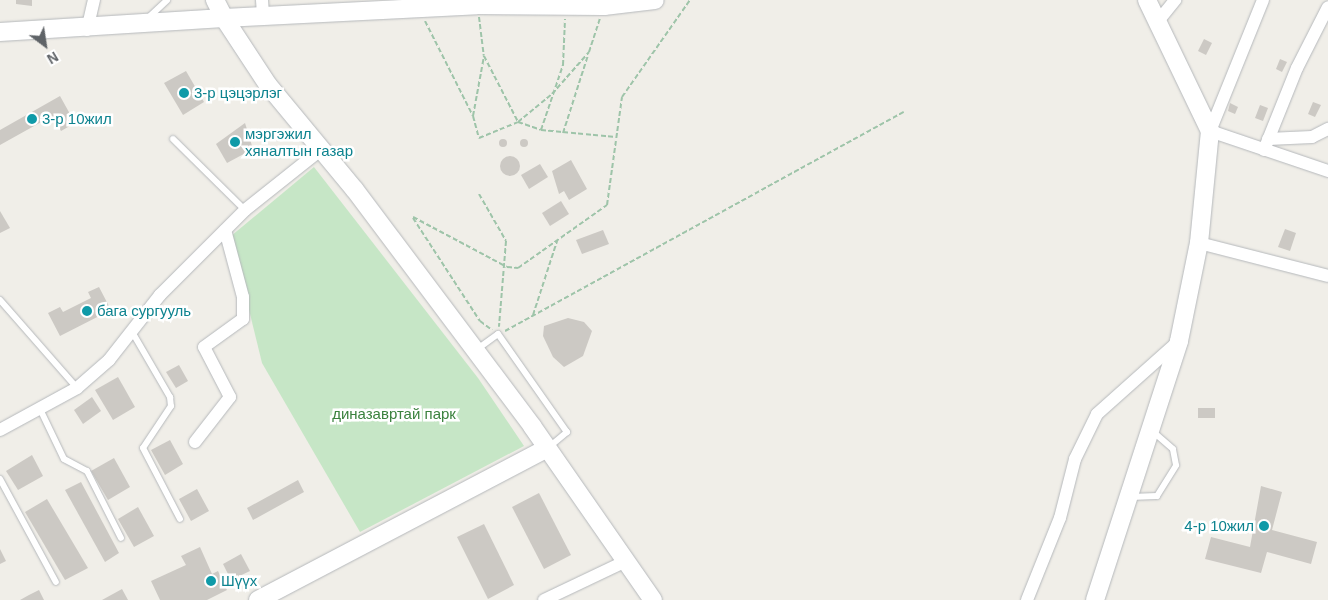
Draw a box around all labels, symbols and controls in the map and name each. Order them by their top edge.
north arrow [20,20,70,70]
text: N [44,48,61,67]
place label: 3-р цэцэрлэг [194,84,282,102]
marker: 3-р цэцэрлэг [178,87,190,99]
place label: 3-р 10жил [42,110,112,128]
marker: 3-р 10жил [26,113,38,125]
place label: мэргэжил хяналтын газар [245,124,353,159]
marker: мэргэжил хяналтын газар [229,136,241,148]
place label: бага сургууль [97,302,191,320]
marker: бага сургууль [81,305,93,317]
park label: диназавртай парк [332,405,456,423]
place label: 4-р 10жил [1184,517,1254,535]
marker: 4-р 10жил [1258,520,1270,532]
place label: Шүүх [221,572,257,590]
marker: Шүүх [205,575,217,587]

